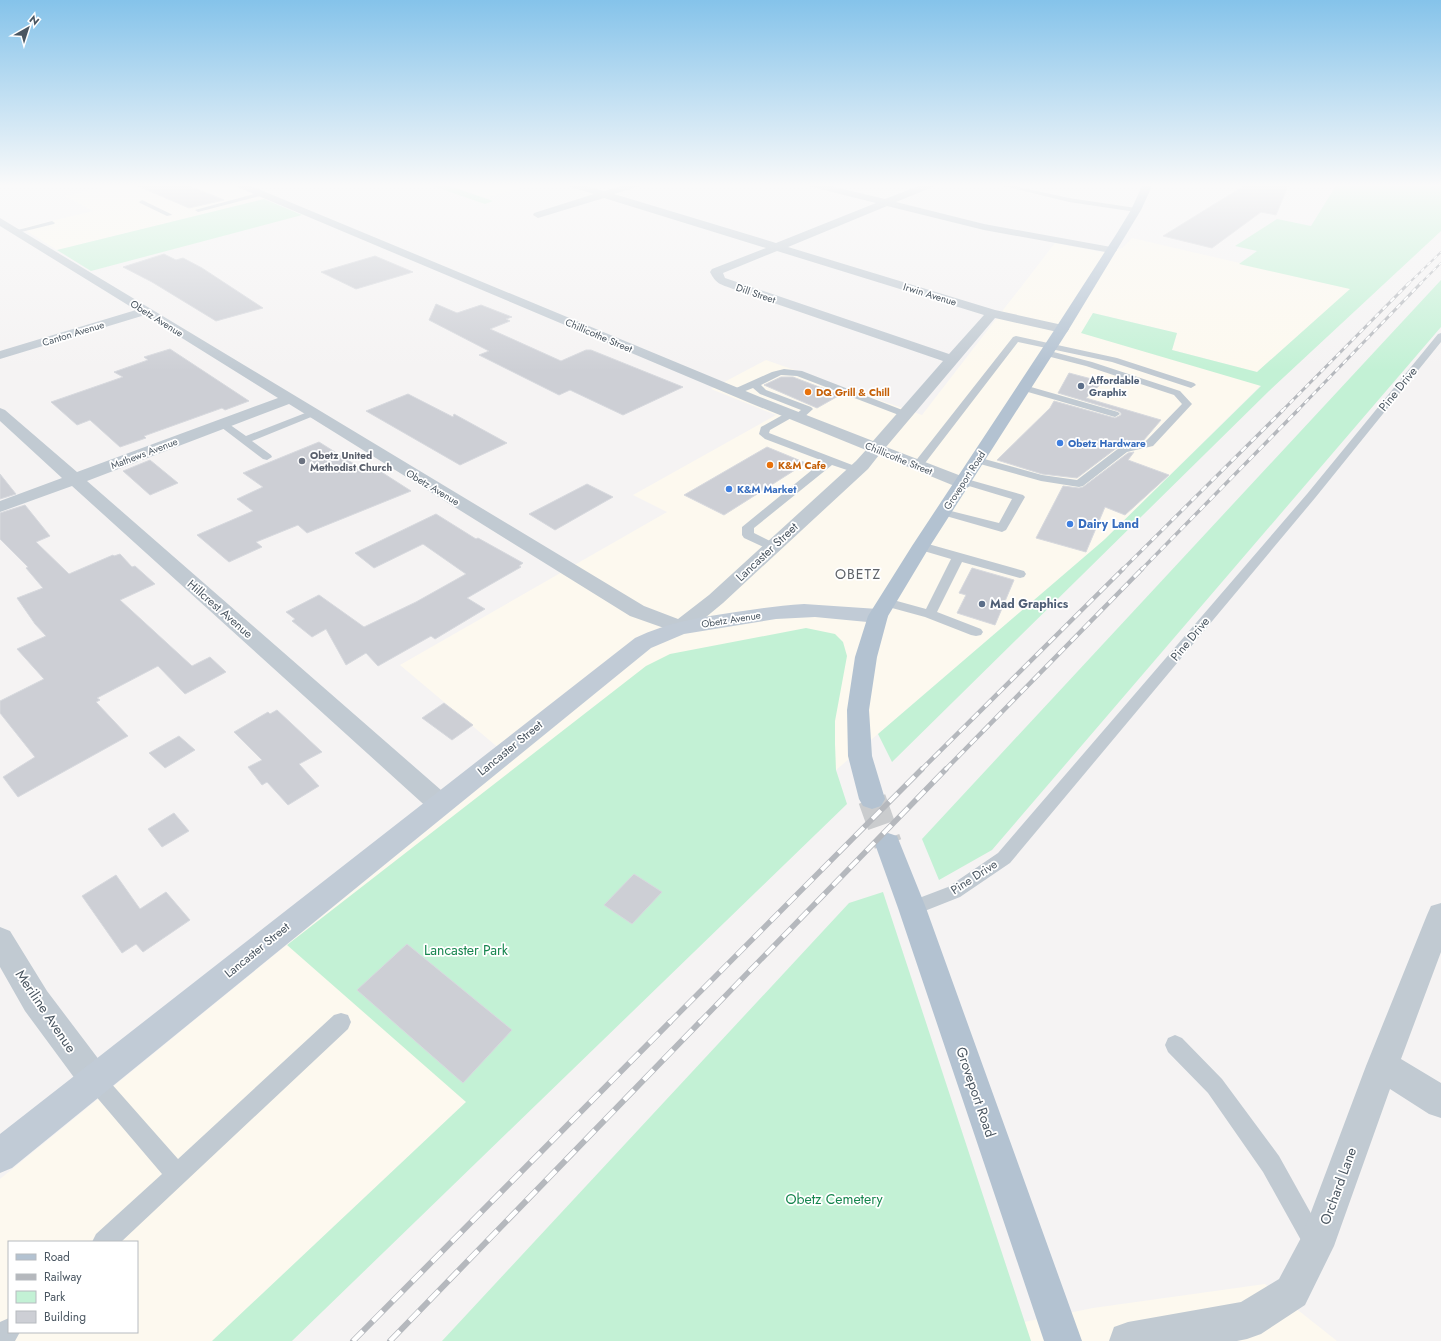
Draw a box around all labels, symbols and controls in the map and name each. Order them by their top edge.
north arrow [8,8,48,48]
text: N [26,11,43,29]
street label: Irwin Avenue [901,279,958,310]
street label: Dill Street [734,280,778,307]
street label: Obetz Avenue [127,296,186,341]
street label: Chillicothe Street [563,315,635,357]
street label: Canton Avenue [40,317,106,350]
street label: Pine Drive [1375,363,1421,415]
place label: Affordable Graphix [1088,373,1140,400]
marker: Affordable Graphix [1076,381,1086,391]
place label: DQ Grill & Chill [816,385,890,400]
marker: DQ Grill & Chill [803,387,813,397]
street label: Mathews Avenue [109,434,180,473]
place label: Obetz Hardware [1068,436,1146,451]
street label: Chillicothe Street [863,438,935,479]
marker: Obetz Hardware [1055,438,1065,448]
place label: Obetz United Methodist Church [310,448,392,475]
street label: Groveport Road [940,448,989,513]
marker: Obetz United Methodist Church [297,456,307,466]
place label: K&M Cafe [778,458,826,473]
marker: K&M Cafe [765,460,775,470]
street label: Obetz Avenue [403,466,462,509]
place label: K&M Market [737,482,797,497]
marker: K&M Market [724,484,734,494]
place label: Dairy Land [1078,515,1139,533]
street label: Lancaster Street [732,518,802,586]
marker: Dairy Land [1065,519,1075,529]
district label: OBETZ [835,564,881,584]
street label: Hillcrest Avenue [183,575,257,643]
place label: Mad Graphics [990,595,1069,613]
marker: Mad Graphics [977,599,987,609]
street label: Obetz Avenue [700,607,762,632]
street label: Pine Drive [1166,613,1214,665]
street label: Lancaster Street [474,716,547,780]
street label: Pine Drive [947,855,1001,899]
street label: Lancaster Street [221,918,294,982]
park label: Lancaster Park [424,940,509,960]
street label: Meriline Avenue [11,966,81,1056]
street label: Groveport Road [951,1044,1001,1140]
street label: Orchard Lane [1315,1145,1361,1227]
park label: Obetz Cemetery [785,1189,883,1209]
legend [8,1241,138,1333]
text: Road [44,1248,70,1266]
text: Railway [44,1268,82,1286]
text: Park [44,1288,66,1306]
text: Building [44,1308,86,1326]

